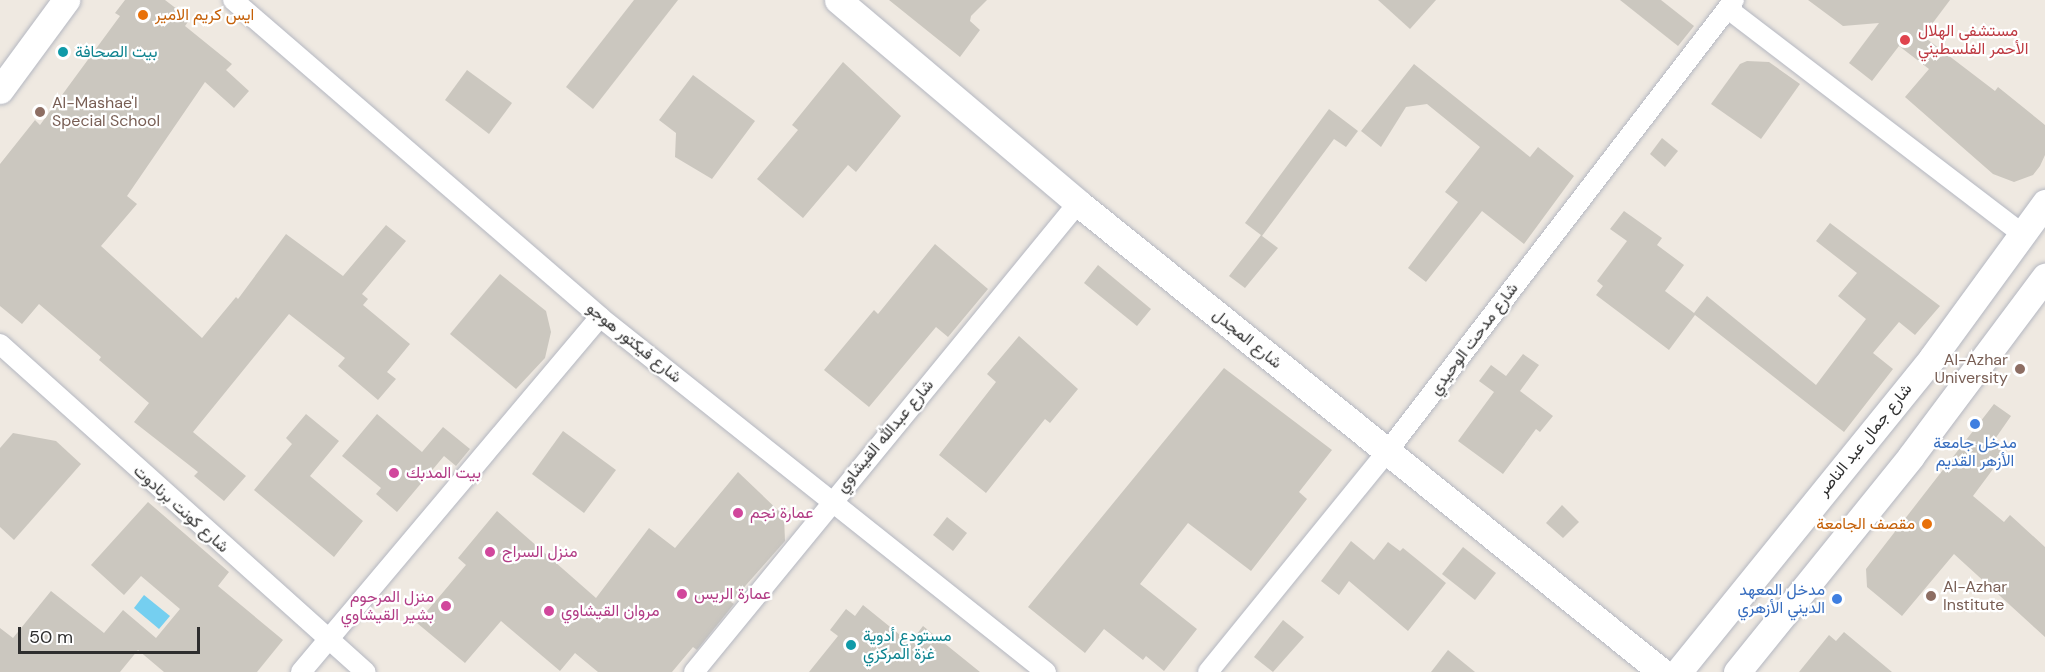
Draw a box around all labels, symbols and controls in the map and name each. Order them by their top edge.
place label: ايس كريم الامير [155,5,254,25]
marker: ايس كريم الامير [136,8,150,22]
place label: مستشفى الهلال الأحمر الفلسطيني [1918,21,2028,59]
marker: مستشفى الهلال الأحمر الفلسطيني [1896,31,1914,49]
place label: بيت الصحافة [75,42,157,62]
marker: بيت الصحافة [56,45,70,59]
place label: Al-Mashae'l Special School [52,93,160,131]
marker: Al-Mashae'l Special School [33,105,47,119]
street label: شارع مدحت الوحيدي [1426,279,1522,399]
street label: شارع فيكتور هوجو [583,299,685,387]
street label: شارع المجدل [1208,305,1286,373]
place label: Al-Azhar University [1934,350,2008,388]
marker: Al-Azhar University [2013,362,2027,376]
street label: شارع عبدالله القيشاوي [832,376,938,496]
street label: شارع جمال عبد الناصر [1814,380,1916,500]
marker: مدخل جامعة الأزهر القديم [1968,417,1982,431]
place label: مدخل جامعة الأزهر القديم [1933,433,2017,471]
street label: شارع كونت برنادوت [129,461,233,557]
place label: بيت المدبك [406,463,481,483]
marker: بيت المدبك [387,466,401,480]
place label: عمارة نجم [750,503,813,523]
marker: عمارة نجم [731,506,745,520]
place label: مقصف الجامعة [1816,514,1915,534]
marker: مقصف الجامعة [1920,517,1934,531]
place label: منزل السراج [502,542,577,562]
marker: منزل السراج [483,545,497,559]
place label: Al-Azhar Institute [1943,577,2007,615]
place label: مدخل المعهد الديني الأزهري [1738,580,1825,618]
place label: عمارة الريس [694,584,771,604]
place label: منزل المرحوم بشير القيشاوي [341,587,434,625]
marker: عمارة الريس [675,587,689,601]
marker: Al-Azhar Institute [1924,589,1938,603]
marker: مدخل المعهد الديني الأزهري [1830,592,1844,606]
marker: منزل المرحوم بشير القيشاوي [439,599,453,613]
place label: مروان القيشاوي [561,601,660,621]
marker: مروان القيشاوي [542,604,556,618]
scale bar [21,615,202,653]
text: 50 m [29,625,73,649]
place label: مستودع أدوية غزة المركزي [863,626,951,664]
marker: مستودع أدوية غزة المركزي [844,638,858,652]

